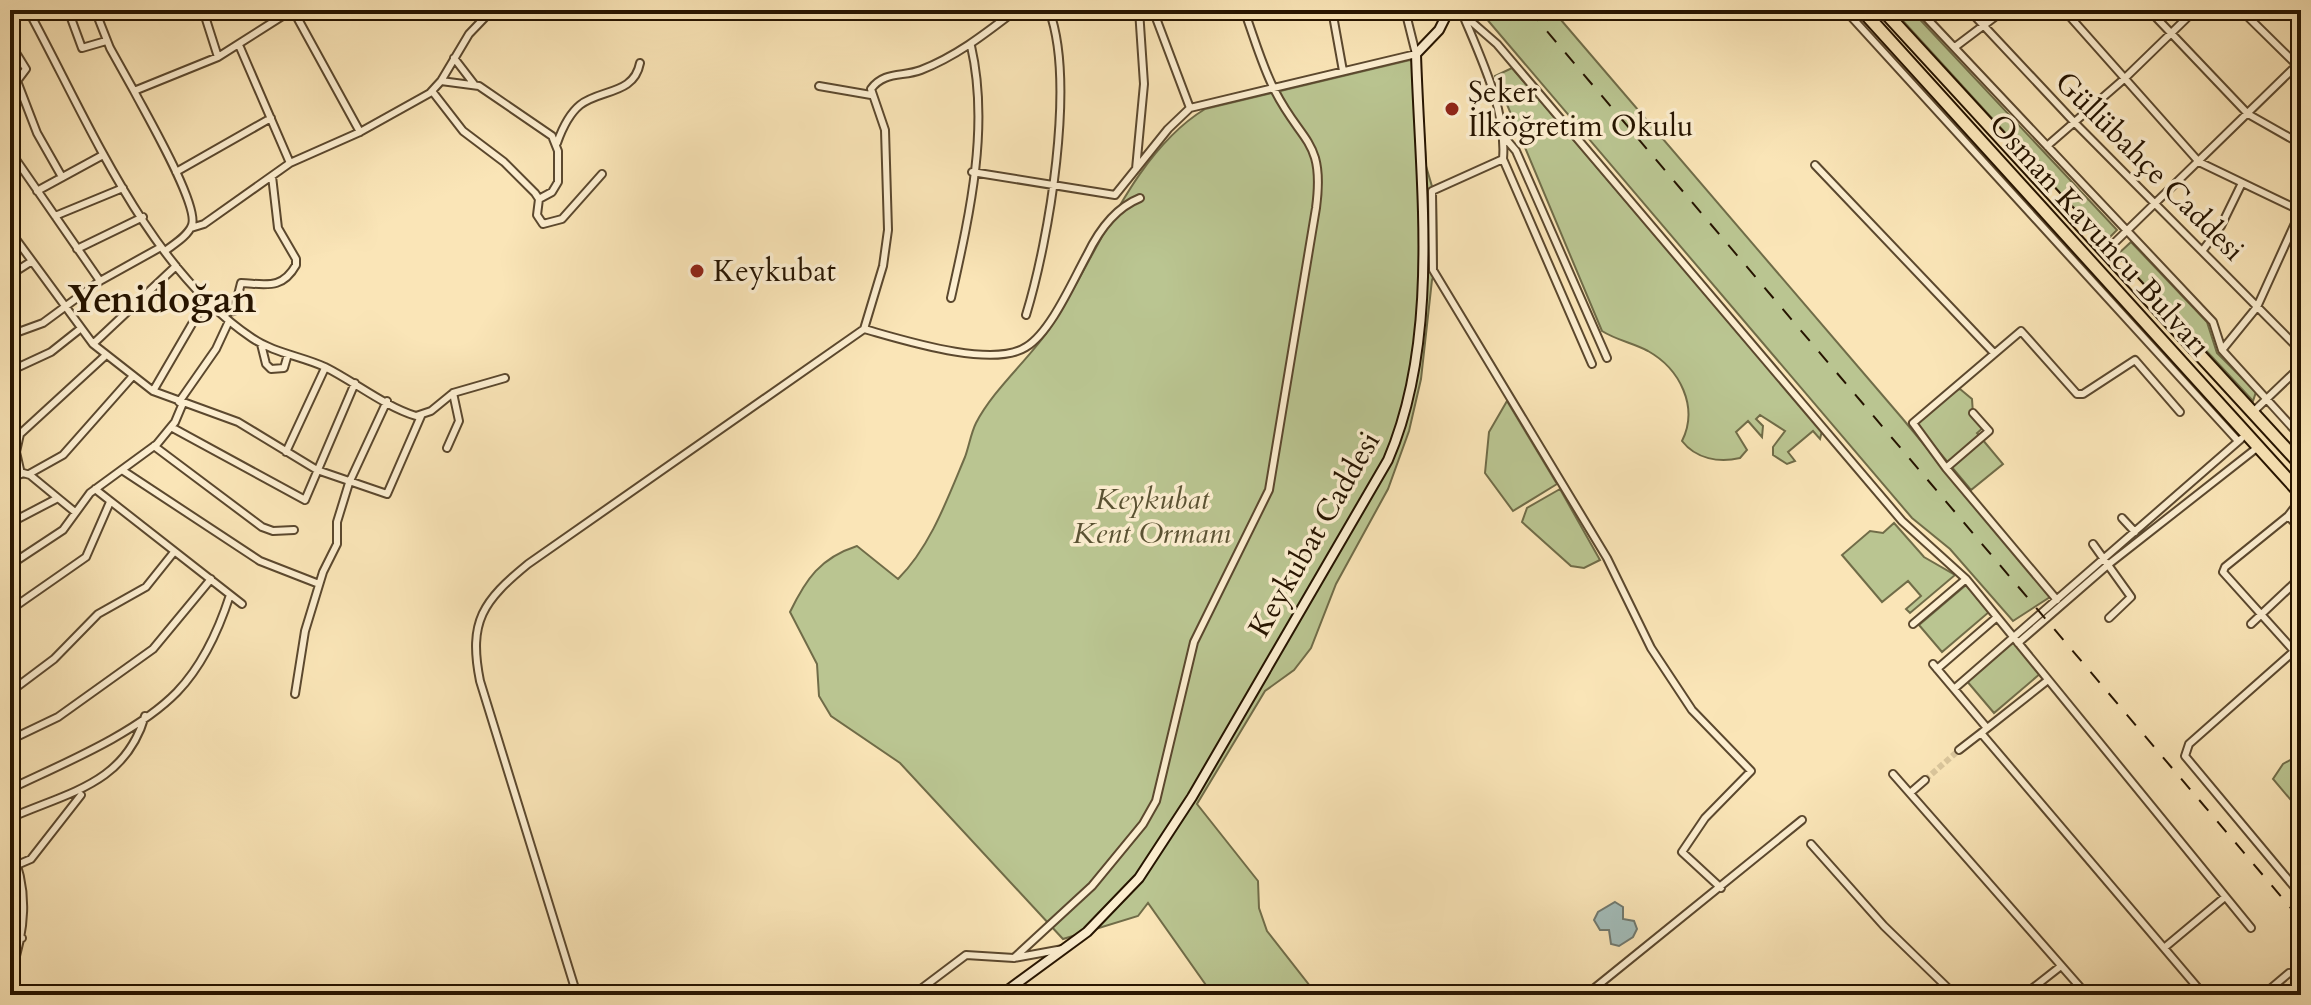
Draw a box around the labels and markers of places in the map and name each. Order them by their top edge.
place label: Şeker İlköğretim Okulu [1468,72,1693,147]
marker: Şeker İlköğretim Okulu [1443,100,1461,118]
place label: Keykubat [713,251,836,292]
marker: Keykubat [688,262,706,280]

